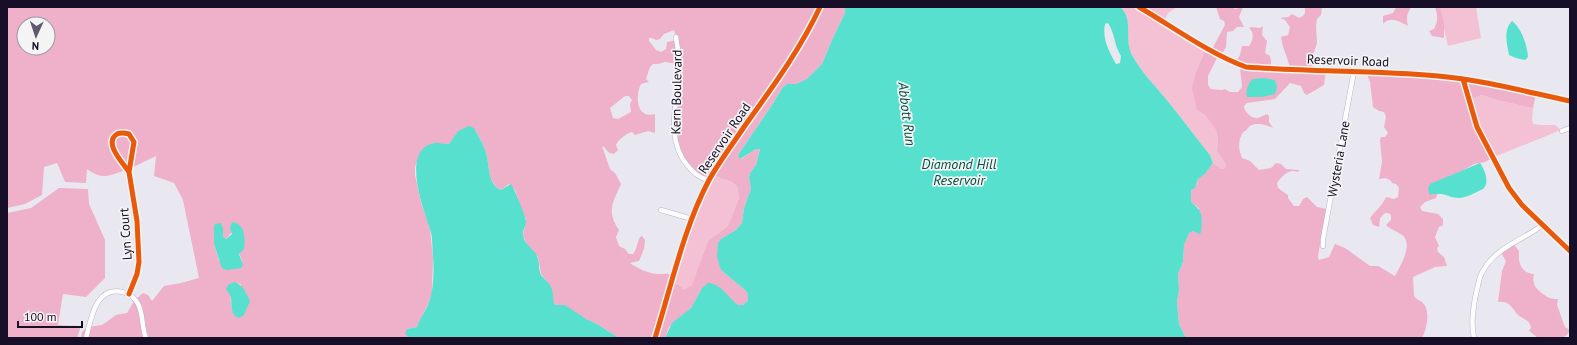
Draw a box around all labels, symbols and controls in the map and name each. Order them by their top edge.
north arrow [16,16,56,56]
text: N [31,39,39,53]
street label: Kern Boulevard [667,49,686,135]
street label: Reservoir Road [1307,51,1389,70]
water label: Abbott Run [894,80,920,147]
street label: Reservoir Road [694,99,754,177]
street label: Wysteria Lane [1323,119,1354,199]
water label: Diamond Hill Reservoir [921,155,997,189]
street label: Lyn Court [115,207,136,261]
scale bar [18,303,82,329]
text: 100 m [24,309,57,324]

